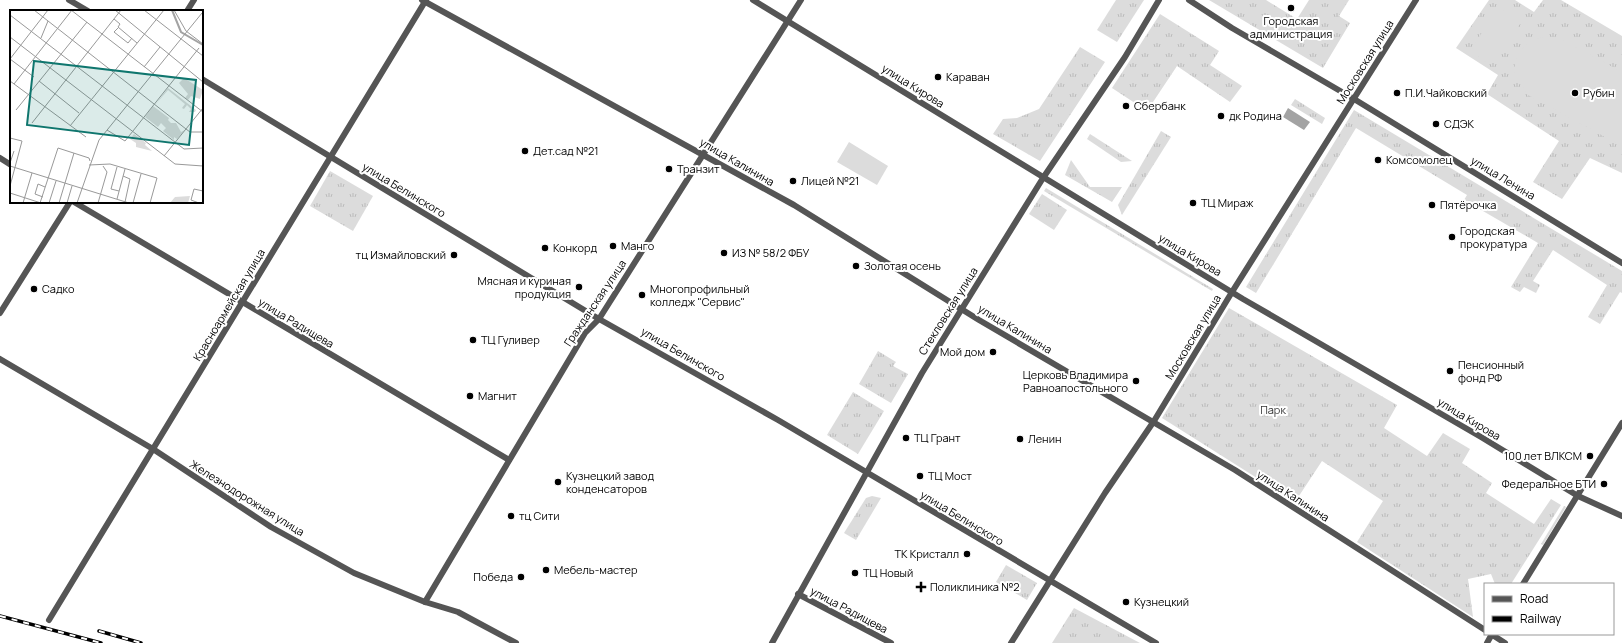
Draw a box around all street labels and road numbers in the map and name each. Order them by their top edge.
street label: Московская улица [1333,17,1397,107]
street label: улица Кирова [879,60,947,111]
street label: улица Калинина [697,134,777,189]
street label: улица Ленина [1468,152,1538,203]
street label: улица Белинского [360,159,449,221]
street label: улица Кирова [1156,230,1225,279]
street label: Красноармейская улица [189,246,268,364]
street label: Гражданская улица [560,256,629,349]
street label: Стекловская улица [914,264,981,358]
street label: Московская улица [1161,291,1224,382]
street label: улица Радищева [256,294,337,351]
street label: улица Калинина [975,301,1055,357]
street label: улица Белинского [638,323,729,384]
street label: улица Кирова [1435,394,1504,443]
street label: Железнодорожная улица [187,456,307,539]
street label: улица Калинина [1254,466,1333,525]
street label: улица Белинского [918,487,1007,549]
street label: улица Радищева [808,583,891,636]

